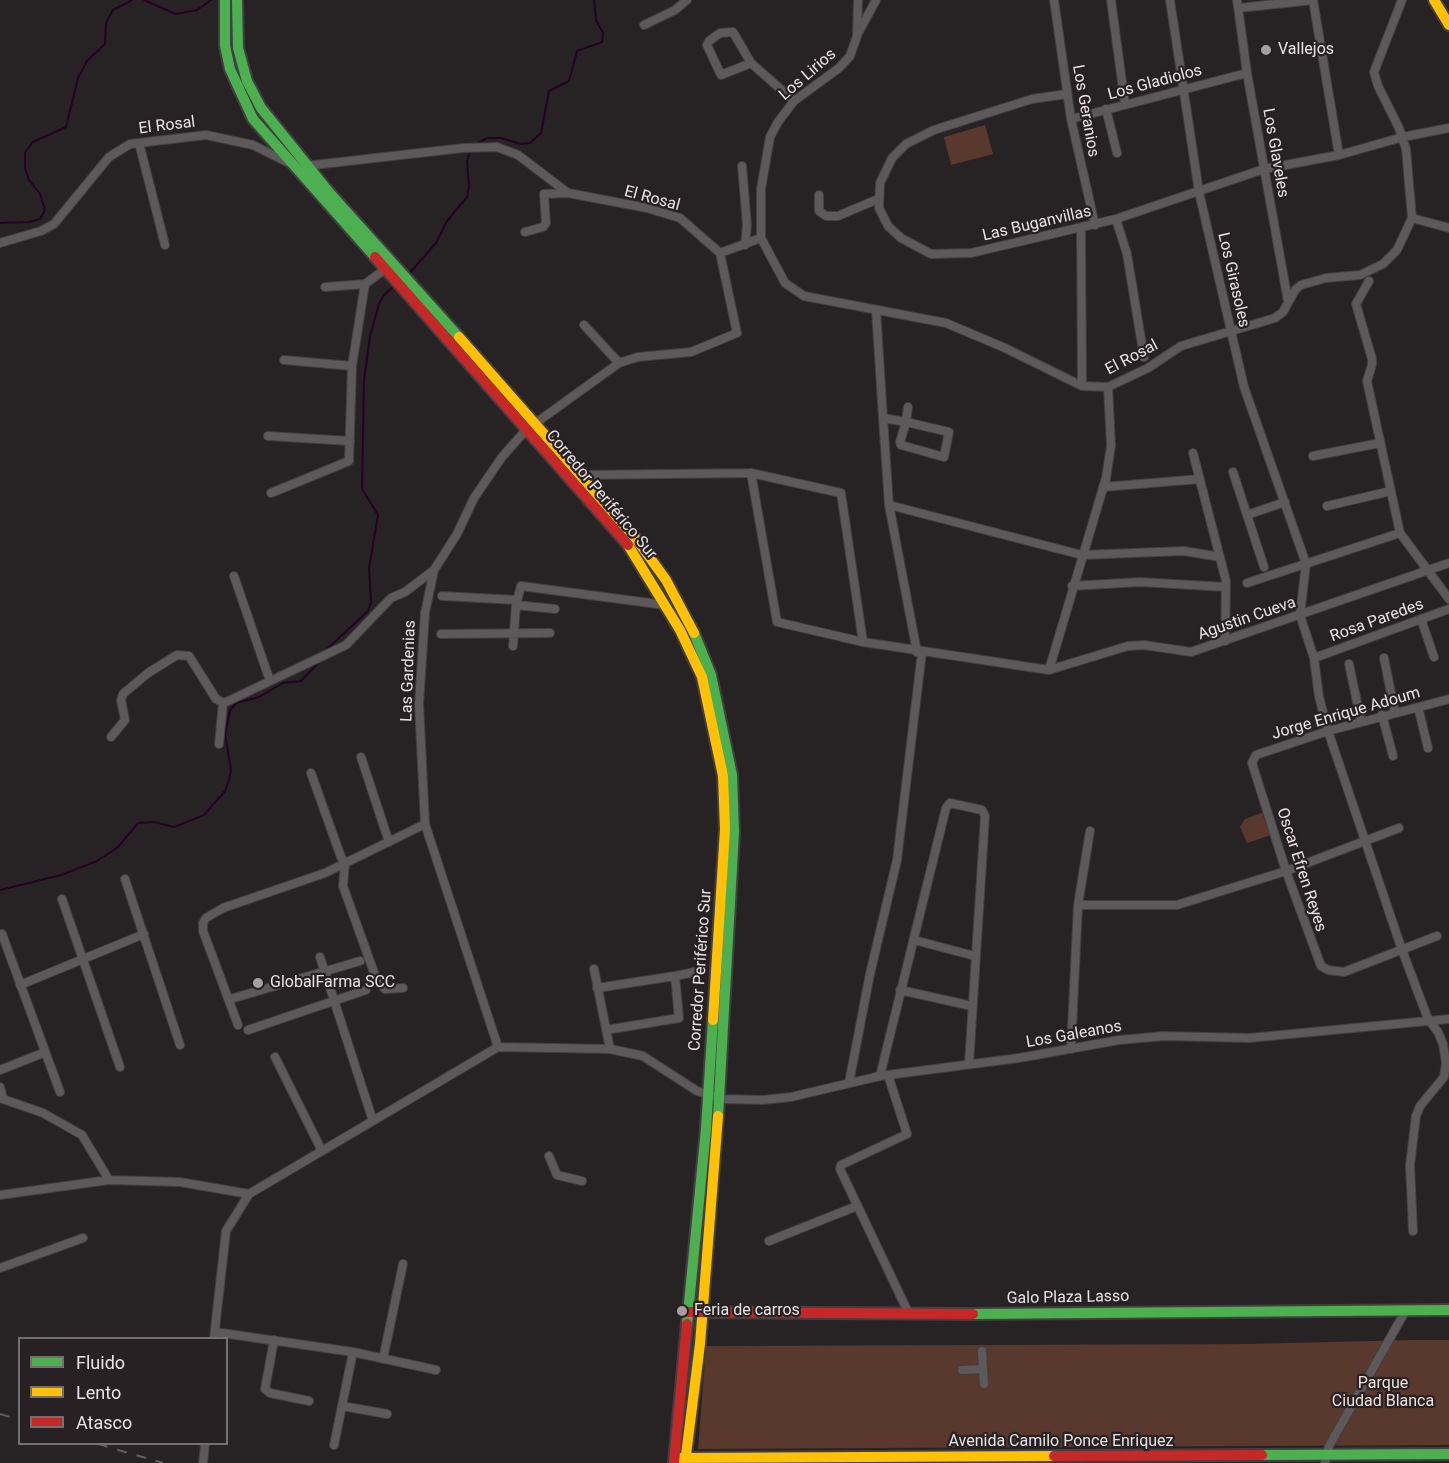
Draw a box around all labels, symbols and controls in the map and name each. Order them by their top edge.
place label: Vallejos [1278,40,1334,60]
marker: Vallejos [1259,43,1273,57]
street label: Los Lirios [776,45,840,105]
street label: Los Gladiolos [1106,61,1204,105]
street label: Los Geranios [1067,63,1103,159]
street label: Los Glaveles [1258,107,1292,199]
street label: El Rosal [138,113,196,139]
street label: El Rosal [622,182,682,216]
street label: Las Buganvillas [981,202,1093,246]
street label: Los Girasoles [1213,231,1253,329]
street label: El Rosal [1102,336,1162,380]
street label: Corredor Periférico Sur [541,427,661,563]
street label: Agustin Cueva [1195,593,1299,645]
street label: Rosa Paredes [1328,595,1426,647]
street label: Las Gardenias [398,620,420,722]
street label: Jorge Enrique Adoum [1269,684,1423,744]
street label: Oscar Efren Reyes [1272,806,1330,934]
street label: Corredor Periférico Sur [686,888,716,1052]
place label: GlobalFarma SCC [270,973,395,993]
marker: GlobalFarma SCC [251,976,265,990]
street label: Los Galeanos [1025,1017,1123,1053]
street label: Galo Plaza Lasso [1006,1287,1130,1309]
place label: Feria de carros [694,1301,800,1321]
marker: Feria de carros [675,1304,689,1318]
legend [18,1337,228,1445]
text: Fluido [76,1352,125,1373]
park label: Parque Ciudad Blanca [1332,1374,1434,1412]
text: Lento [76,1382,121,1403]
text: Atasco [76,1412,132,1433]
street label: Avenida Camilo Ponce Enriquez [949,1432,1173,1452]

